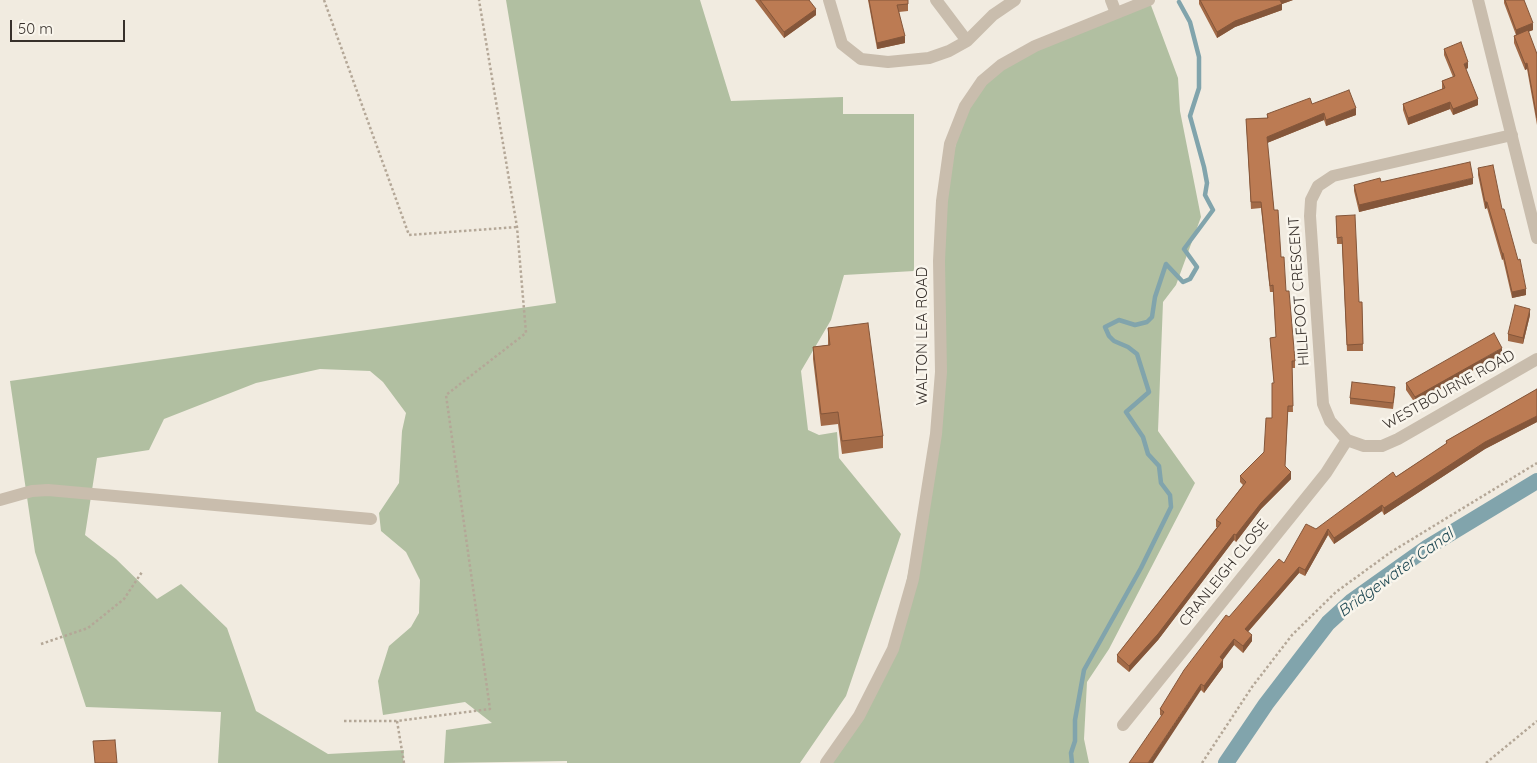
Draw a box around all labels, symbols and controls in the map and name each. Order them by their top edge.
scale bar [12,10,128,42]
text: 50 m [18,19,53,38]
street label: HILLFOOT CRESCENT [1285,216,1313,366]
street label: WALTON LEA ROAD [913,267,931,405]
street label: WESTBOURNE ROAD [1380,346,1518,434]
street label: CRANLEIGH CLOSE [1175,516,1273,630]
water label: Bridgewater Canal [1335,525,1457,621]

